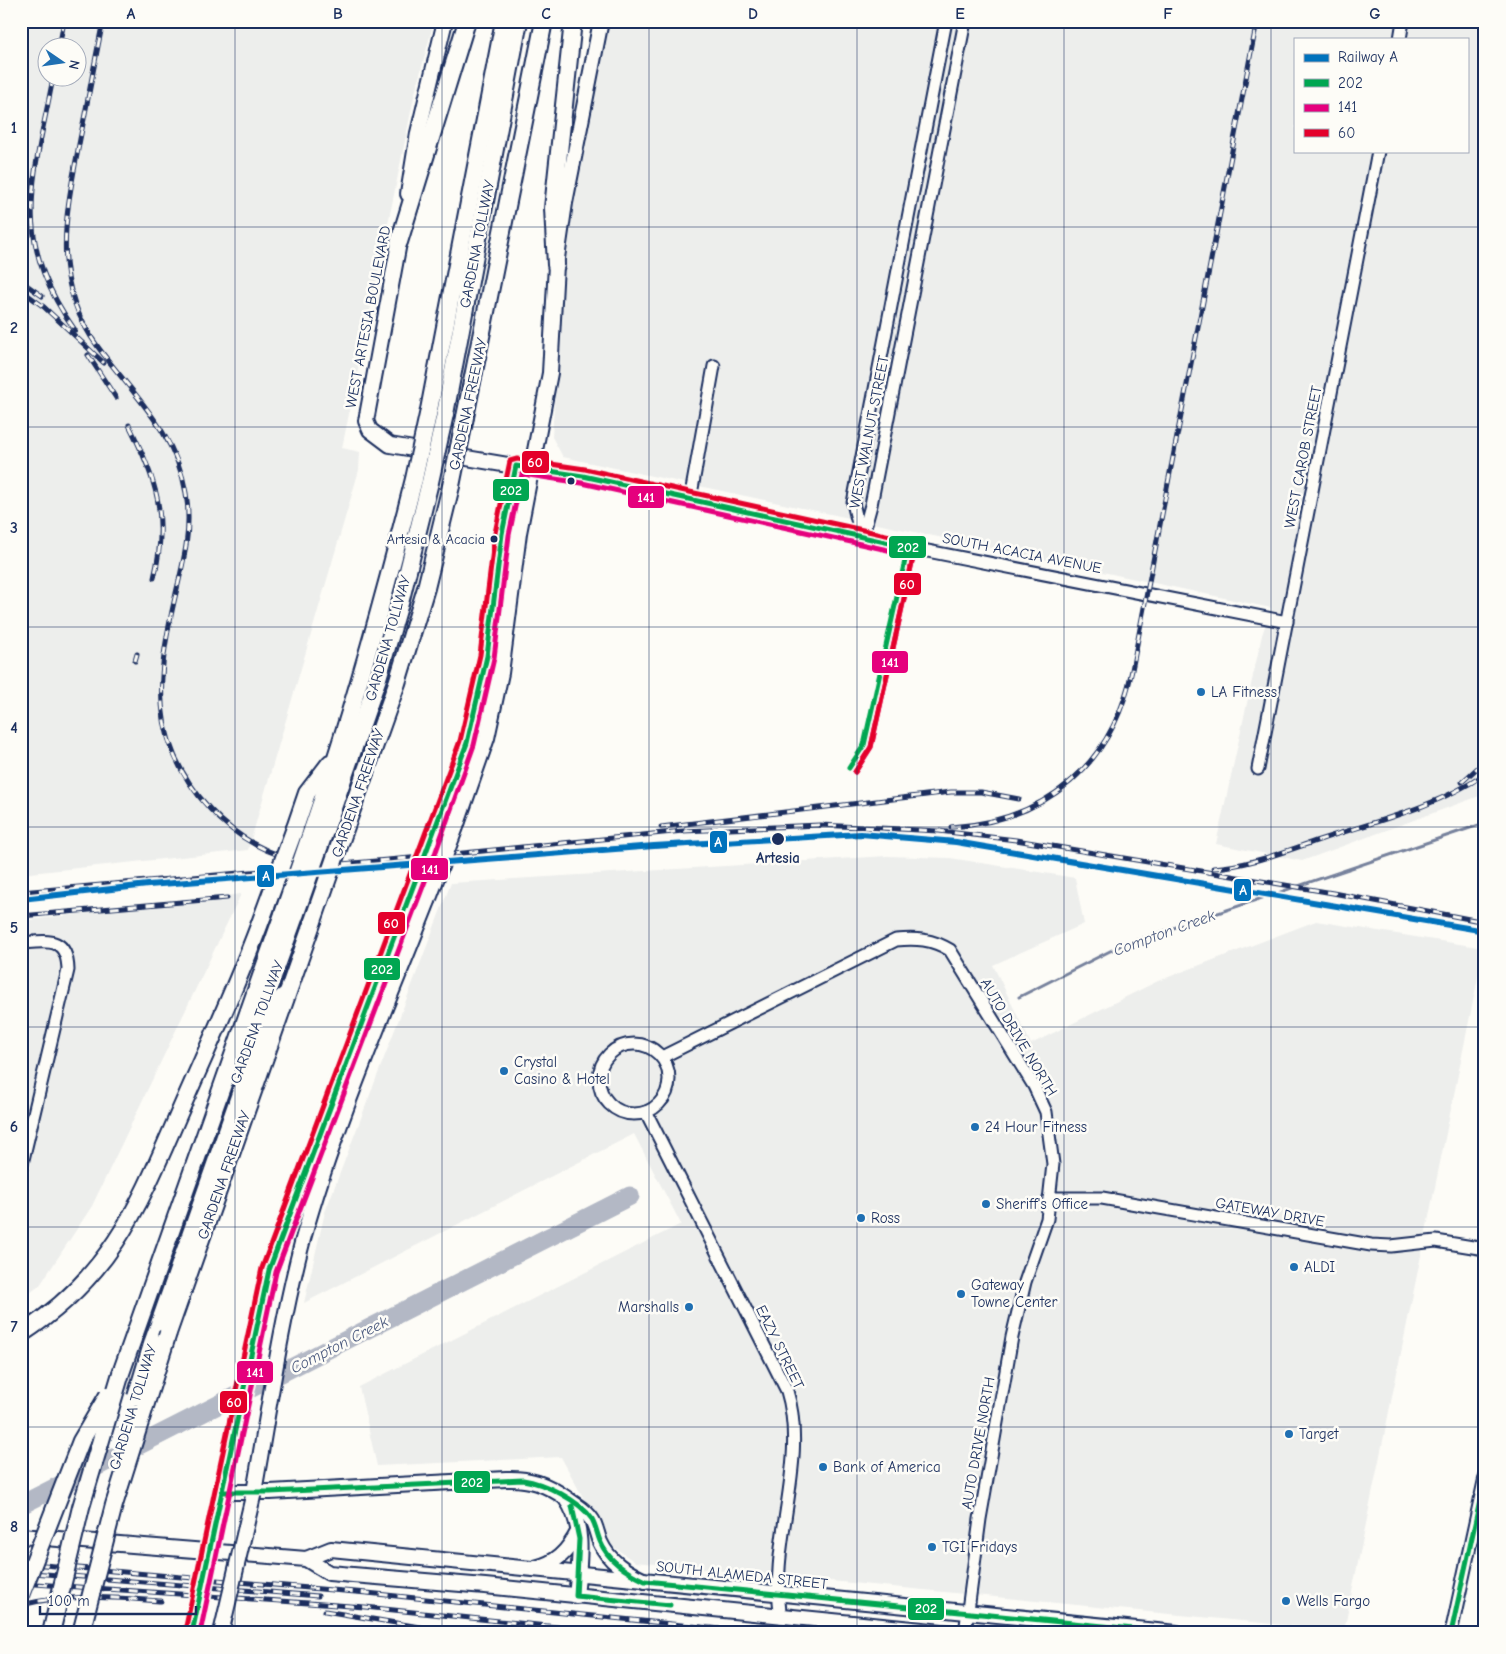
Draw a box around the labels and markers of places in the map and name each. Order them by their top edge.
unlabelled marker [566,476,576,486]
place label: Artesia & Acacia [387,531,485,548]
marker: Artesia & Acacia [489,534,499,544]
place label: LA Fitness [1211,683,1277,701]
marker: LA Fitness [1195,686,1207,698]
marker: Artesia [770,831,786,847]
place label: Artesia [756,849,800,867]
place label: Crystal Casino & Hotel [514,1053,610,1088]
marker: Crystal Casino & Hotel [498,1065,510,1077]
place label: 24 Hour Fitness [985,1118,1087,1136]
marker: 24 Hour Fitness [969,1121,981,1133]
place label: Sheriff's Office [996,1195,1088,1213]
marker: Sheriff's Office [980,1198,992,1210]
place label: Ross [871,1209,900,1227]
marker: Ross [855,1212,867,1224]
place label: ALDI [1304,1258,1335,1276]
marker: ALDI [1288,1261,1300,1273]
place label: Gateway Towne Center [971,1276,1057,1311]
marker: Gateway Towne Center [955,1288,967,1300]
place label: Marshalls [618,1298,679,1316]
marker: Marshalls [683,1301,695,1313]
place label: Target [1299,1425,1339,1443]
marker: Target [1283,1428,1295,1440]
place label: Bank of America [833,1458,941,1476]
marker: Bank of America [817,1461,829,1473]
place label: TGI Fridays [942,1538,1017,1556]
marker: TGI Fridays [926,1541,938,1553]
place label: Wells Fargo [1296,1592,1370,1610]
marker: Wells Fargo [1280,1595,1292,1607]

